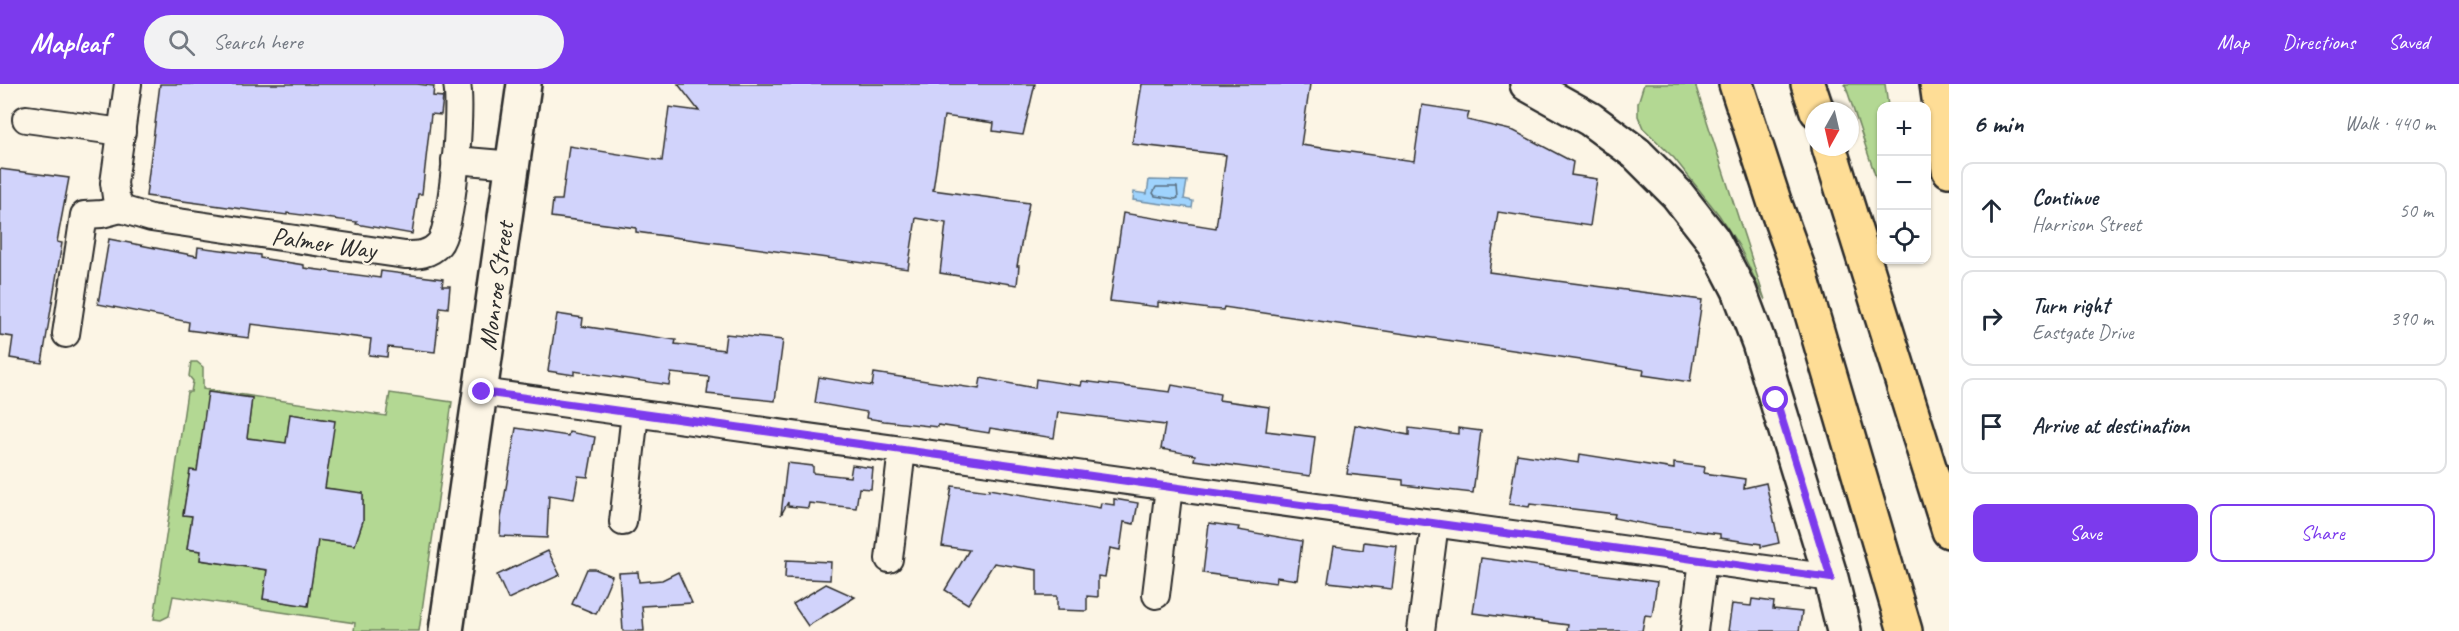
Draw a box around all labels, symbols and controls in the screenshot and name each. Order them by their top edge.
search box [144,15,564,69]
text: Mapleaf [30,25,108,60]
icon: search [165,26,198,59]
text: Search here [213,28,303,56]
text: Map [2217,29,2249,55]
text: Directions [2282,29,2355,55]
text: Saved [2388,29,2429,55]
north arrow [1805,102,1859,156]
map controls [1877,102,1931,264]
button: + [1877,102,1931,156]
text: 6 min [1973,107,2023,140]
text: Walk · 440 m [2345,111,2435,136]
button: − [1877,156,1931,210]
text: Continue [2032,184,2098,212]
icon: ahead [1975,194,2008,227]
text: 50 m [2399,198,2433,223]
button: locate [1877,210,1931,264]
text: Harrison Street [2032,212,2141,237]
street label: Monroe Street [471,217,522,352]
street label: Palmer Way [270,219,380,267]
text: Turn right [2032,292,2109,320]
icon: right [1975,302,2008,335]
text: 390 m [2390,306,2433,331]
text: Eastgate Drive [2032,320,2133,345]
route end [468,378,494,404]
route start [1762,386,1788,412]
icon: arrive [1975,410,2008,443]
text: Arrive at destination [2032,412,2189,440]
button: Save [1973,504,2198,562]
button: Share [2210,504,2435,562]

